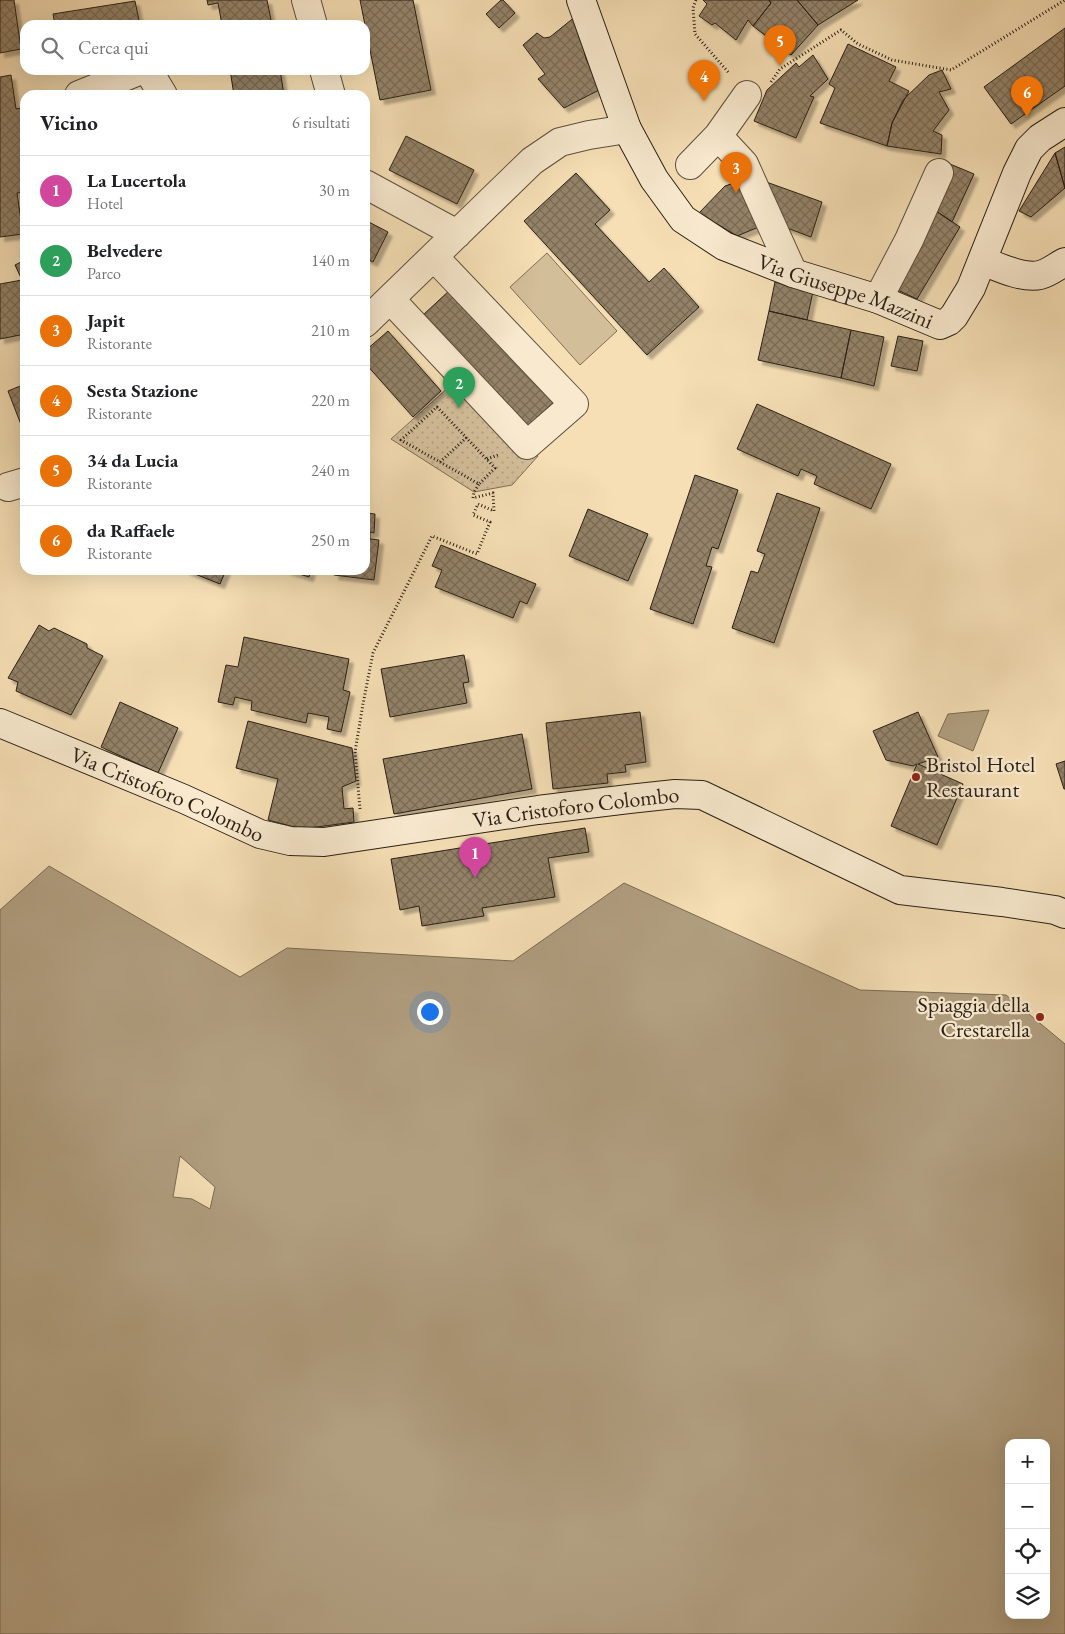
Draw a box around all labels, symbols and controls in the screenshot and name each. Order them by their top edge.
search box [20,20,370,75]
pin: 5 [764,25,796,66]
icon: search [38,34,66,62]
text: Cerca qui [78,35,149,60]
pin: 4 [688,60,720,101]
pin: 6 [1011,76,1043,117]
text: Vicino [40,109,98,136]
text: 6 risultati [292,112,350,133]
pin: 3 [720,152,752,193]
text: La Lucertola [87,168,186,193]
text: 1 [52,180,60,201]
text: 30 m [319,180,350,201]
text: Hotel [87,193,123,214]
text: Belvedere [87,238,162,263]
street label: Via Giuseppe Mazzini [754,246,938,335]
text: 2 [52,250,60,271]
text: 140 m [311,250,350,271]
text: Parco [87,263,121,284]
text: Japit [87,308,125,333]
text: 3 [52,320,60,341]
text: 210 m [311,320,350,341]
text: Ristorante [87,333,152,354]
pin: 2 [443,367,475,408]
text: Sesta Stazione [87,378,198,403]
text: 4 [52,390,60,411]
text: 220 m [311,390,350,411]
text: Ristorante [87,403,152,424]
text: 34 da Lucia [87,448,178,473]
text: 5 [52,460,60,481]
text: 240 m [311,460,350,481]
text: Ristorante [87,473,152,494]
text: da Raffaele [87,518,175,543]
text: 6 [52,530,60,551]
text: 250 m [311,530,350,551]
text: Ristorante [87,543,152,564]
street label: Via Cristoforo Colombo [67,739,269,849]
place label: Bristol Hotel Restaurant [926,750,1035,804]
marker: Bristol Hotel Restaurant [910,771,922,783]
street label: Via Cristoforo Colombo [471,779,681,834]
pin: 1 [459,837,491,878]
place label: Spiaggia della Crestarella [917,990,1030,1044]
your location [417,999,443,1025]
marker: Spiaggia della Crestarella [1034,1011,1046,1023]
map controls [1005,1439,1050,1619]
button: + [1005,1439,1050,1484]
button: − [1005,1484,1050,1529]
button: locate [1005,1529,1050,1574]
button: layers [1005,1574,1050,1619]

